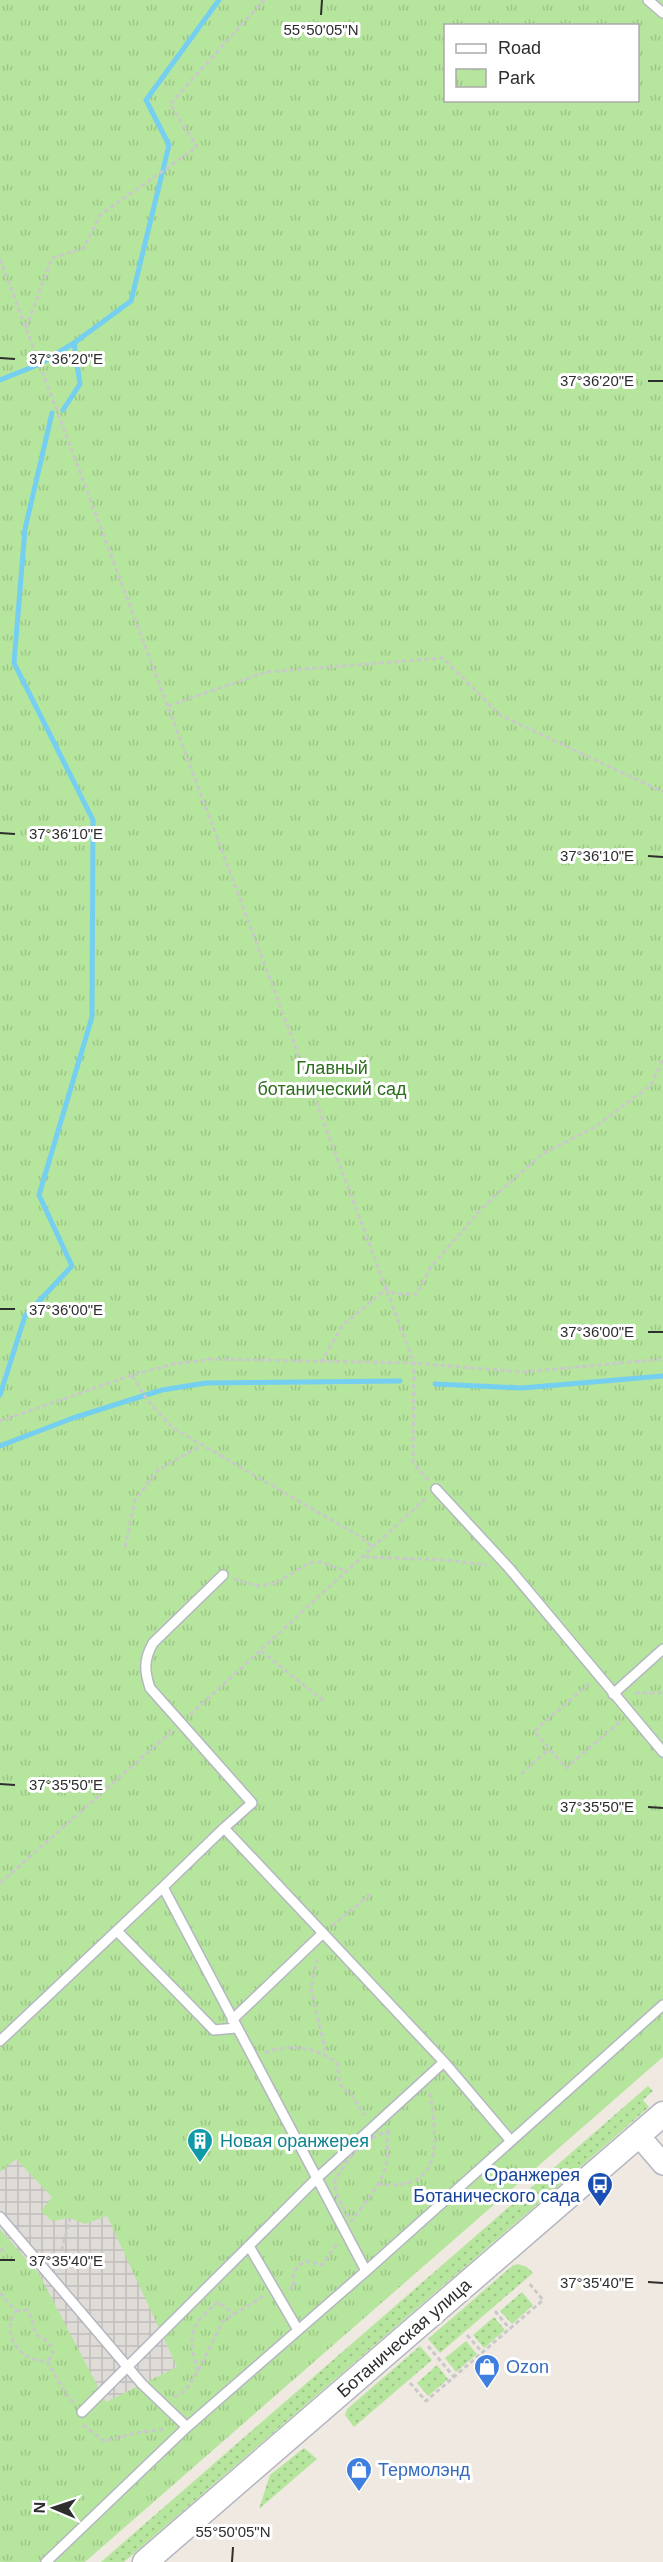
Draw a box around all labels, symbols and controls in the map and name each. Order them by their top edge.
text: 55°50'05"N [283,21,359,38]
legend [444,24,639,102]
text: Road [498,38,541,58]
text: Park [498,68,536,88]
text: 37°36'20"E [29,350,103,367]
text: 37°36'20"E [560,372,634,389]
text: 37°36'10"E [29,825,103,842]
text: 37°36'10"E [560,847,634,864]
park label: Главный ботанический сад [258,1058,407,1099]
text: 37°36'00"E [29,1301,103,1318]
text: 37°36'00"E [560,1323,634,1340]
text: 37°35'50"E [29,1776,103,1793]
text: 37°35'50"E [560,1798,634,1815]
building icon: Новая оранжерея [185,2126,215,2164]
place label: Новая оранжерея [220,2131,369,2151]
place label: Оранжерея Ботанического сада [413,2165,581,2206]
bus stop icon: Оранжерея Ботанического сада [585,2170,615,2208]
text: 37°35'40"E [29,2252,103,2269]
street label: Ботаническая улица [333,2274,476,2401]
text: 37°35'40"E [560,2274,634,2291]
shop icon: Ozon [472,2352,502,2390]
place label: Ozon [506,2357,549,2377]
shop icon: Термолэнд [344,2455,374,2493]
place label: Термолэнд [378,2460,471,2480]
north arrow [24,2478,84,2538]
text: N [31,2501,48,2514]
text: 55°50'05"N [195,2523,271,2540]

